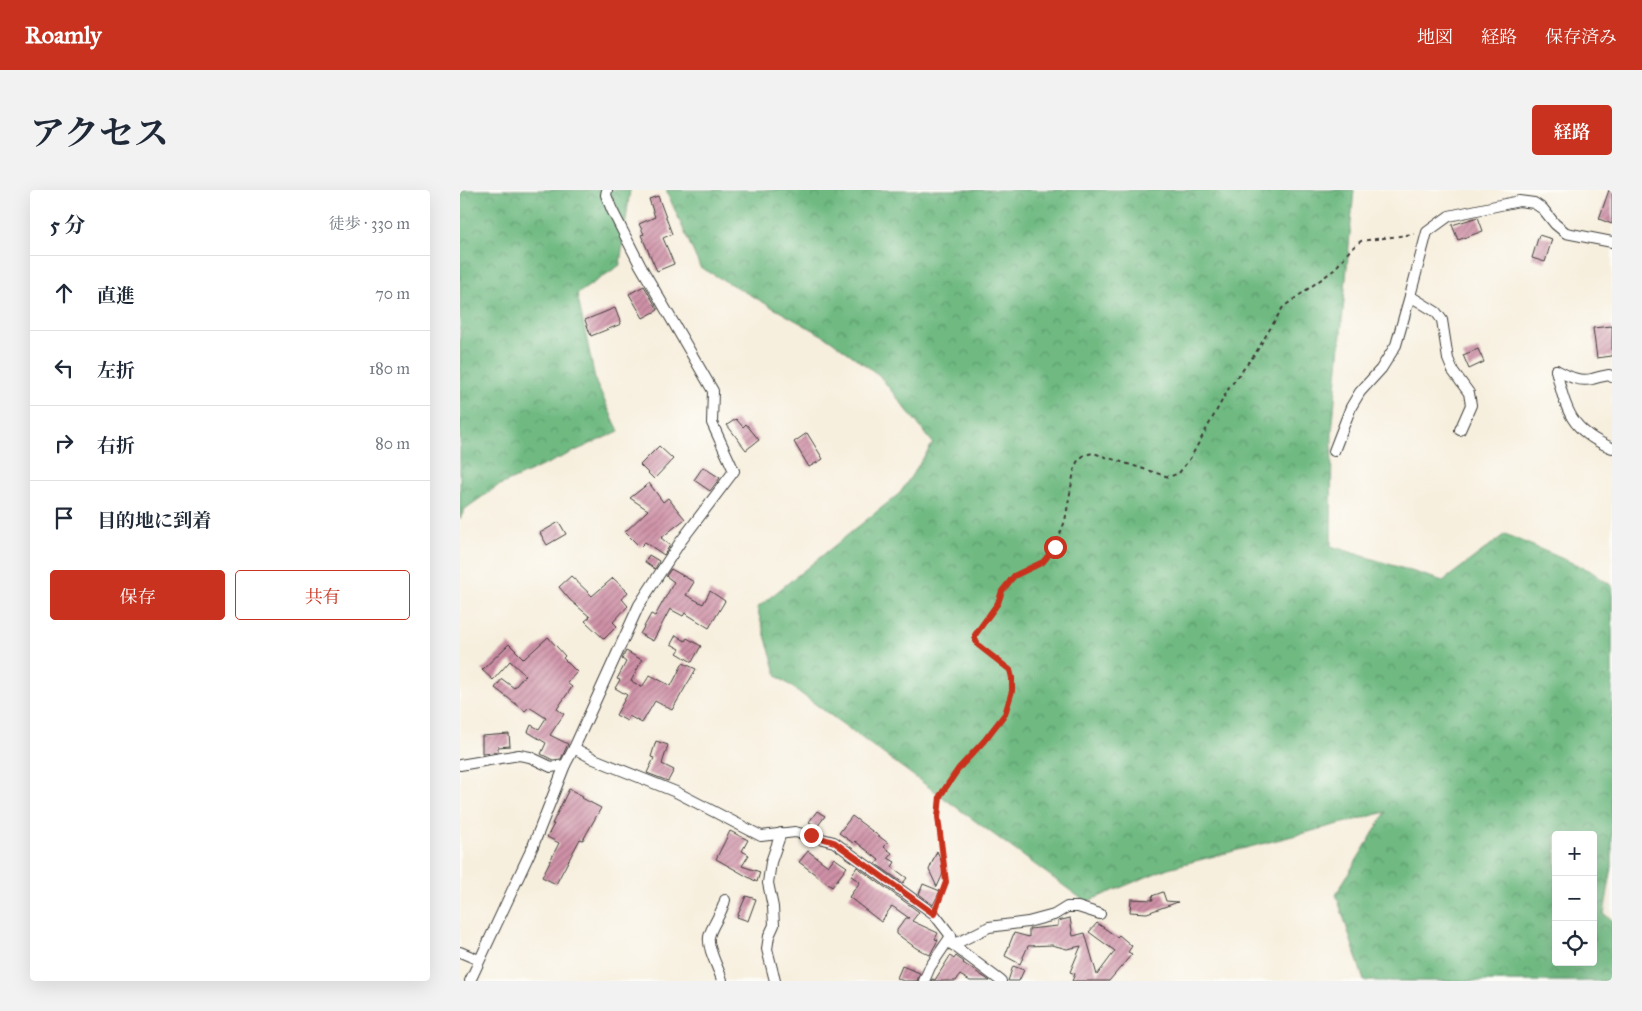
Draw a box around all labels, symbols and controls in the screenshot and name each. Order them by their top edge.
text: Roamly [25,20,102,50]
text: 地図 [1417,26,1453,48]
text: 経路 [1481,26,1517,48]
text: 保存済み [1545,26,1617,48]
button: 経路 [1532,105,1612,155]
text: アクセス [30,112,169,155]
text: 5 分 [50,212,85,238]
text: 徒歩 · 330 m [329,214,410,233]
icon: ahead [50,279,78,307]
text: 直進 [97,284,135,307]
text: 70 m [375,284,410,303]
icon: left [50,354,78,382]
text: 左折 [97,359,135,382]
text: 180 m [369,359,410,378]
icon: right [50,429,78,457]
text: 右折 [97,434,135,457]
text: 80 m [375,434,410,453]
icon: arrive [50,504,78,532]
text: 目的地に到着 [97,509,211,532]
route start [1044,536,1067,559]
button: 保存 [50,570,225,620]
button: 共有 [235,570,410,620]
route end [800,824,823,847]
map controls [1552,831,1597,966]
button: + [1552,831,1597,876]
button: − [1552,876,1597,921]
button: locate [1552,921,1597,966]

